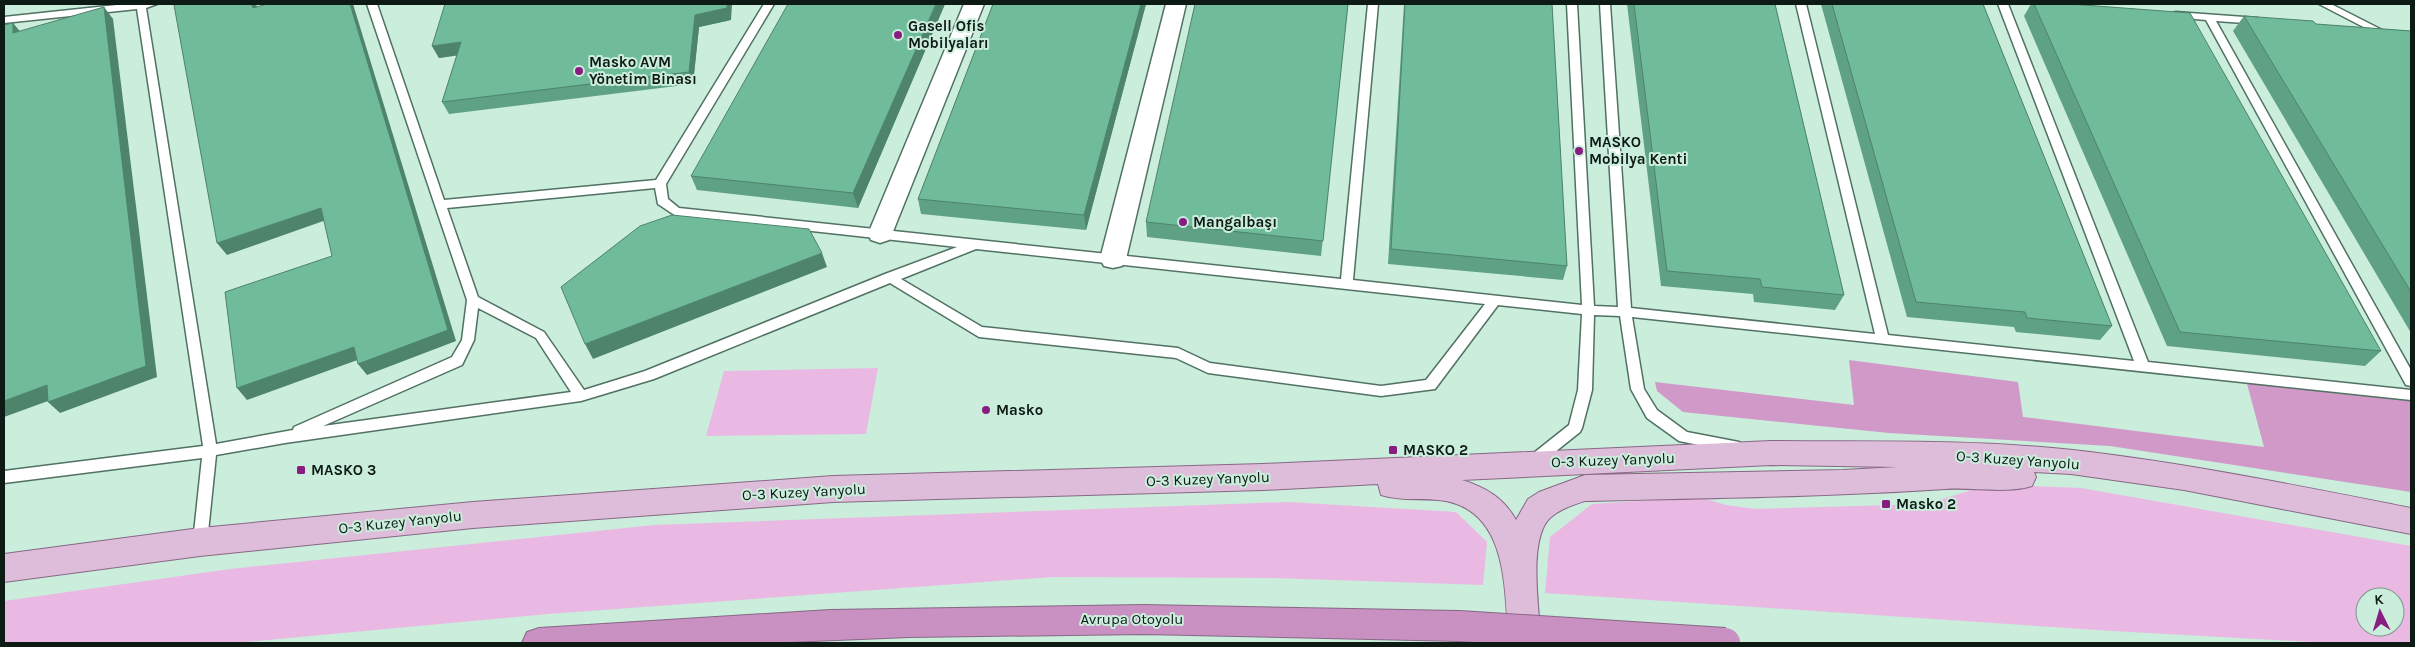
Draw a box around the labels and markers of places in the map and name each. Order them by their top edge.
place label: Gasell Ofis Mobilyaları [908,17,989,52]
marker: Gasell Ofis Mobilyaları [892,29,904,41]
place label: Masko AVM Yönetim Binası [589,53,697,88]
marker: Masko AVM Yönetim Binası [573,65,585,77]
place label: MASKO Mobilya Kenti [1589,133,1687,168]
marker: MASKO Mobilya Kenti [1573,145,1585,157]
place label: Mangalbaşı [1193,213,1277,231]
marker: Mangalbaşı [1177,216,1189,228]
place label: Masko [996,401,1043,419]
marker: Masko [980,404,992,416]
place label: MASKO 2 [1403,441,1468,459]
marker: MASKO 2 [1387,444,1399,456]
place label: MASKO 3 [311,461,376,479]
marker: MASKO 3 [295,464,307,476]
place label: Masko 2 [1896,495,1956,513]
marker: Masko 2 [1880,498,1892,510]

